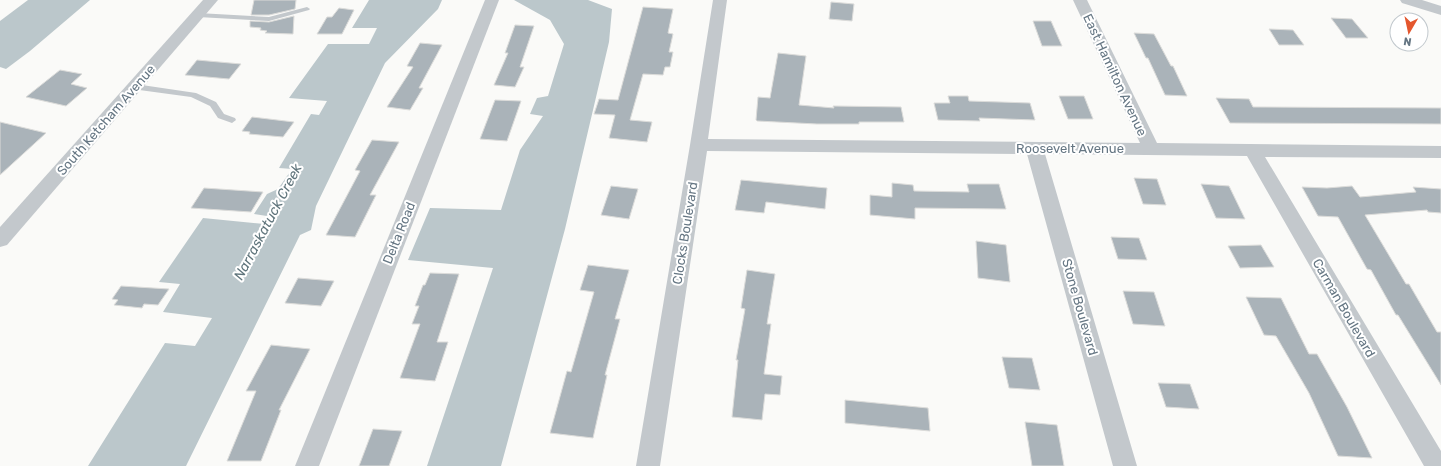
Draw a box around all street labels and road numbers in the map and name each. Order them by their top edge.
street label: East Hamilton Avenue [1080,12,1150,138]
street label: South Ketcham Avenue [54,62,158,178]
street label: Roosevelt Avenue [1016,141,1124,156]
street label: Clocks Boulevard [669,181,701,285]
street label: Delta Road [380,200,418,266]
street label: Carman Boulevard [1310,256,1378,360]
street label: Stone Boulevard [1059,257,1101,357]

